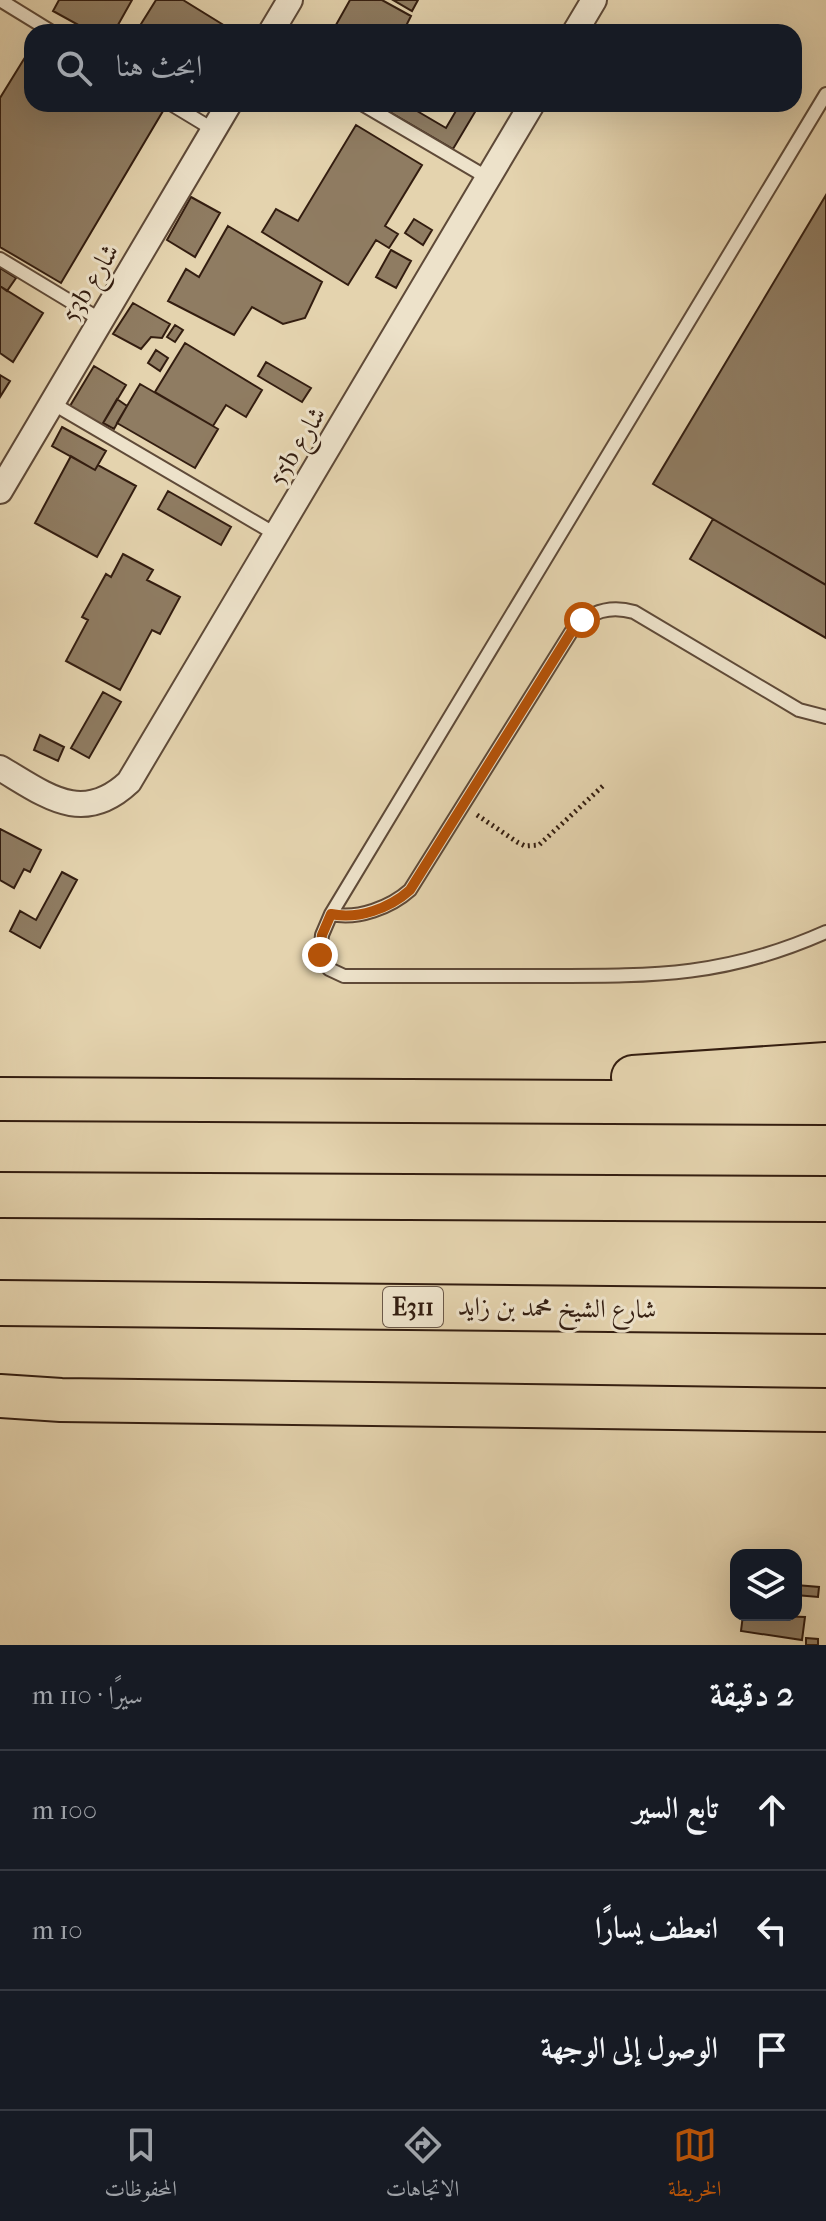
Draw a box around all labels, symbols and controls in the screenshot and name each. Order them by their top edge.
search box [24,24,802,112]
icon: search [52,46,96,90]
text: ابحث هنا [116,49,202,84]
street label: 53b شارع [55,238,131,331]
street label: 55b شارع [261,401,338,494]
route start [564,602,600,638]
route end [302,937,338,973]
road number: E311 [383,1287,443,1327]
street label: شارع الشيخ محمد بن زايد [457,1291,657,1333]
map controls [730,1549,802,1621]
button: layers [730,1549,802,1621]
text: 2 دقيقة [710,1674,794,1714]
text: سيرًا · 110 m [32,1680,143,1711]
icon: ahead [750,1788,794,1832]
text: تابع السير [633,1791,718,1826]
text: 100 m [32,1795,97,1826]
icon: left [750,1908,794,1952]
text: انعطف يسارًا [595,1911,718,1946]
text: 10 m [32,1915,83,1946]
icon: arrive [750,2028,794,2072]
text: الوصول إلى الوجهة [541,2031,718,2066]
tab: المحفوظات [104,2123,177,2210]
tab: الاتجاهات [386,2123,459,2210]
tab: الخريطة [668,2123,722,2210]

